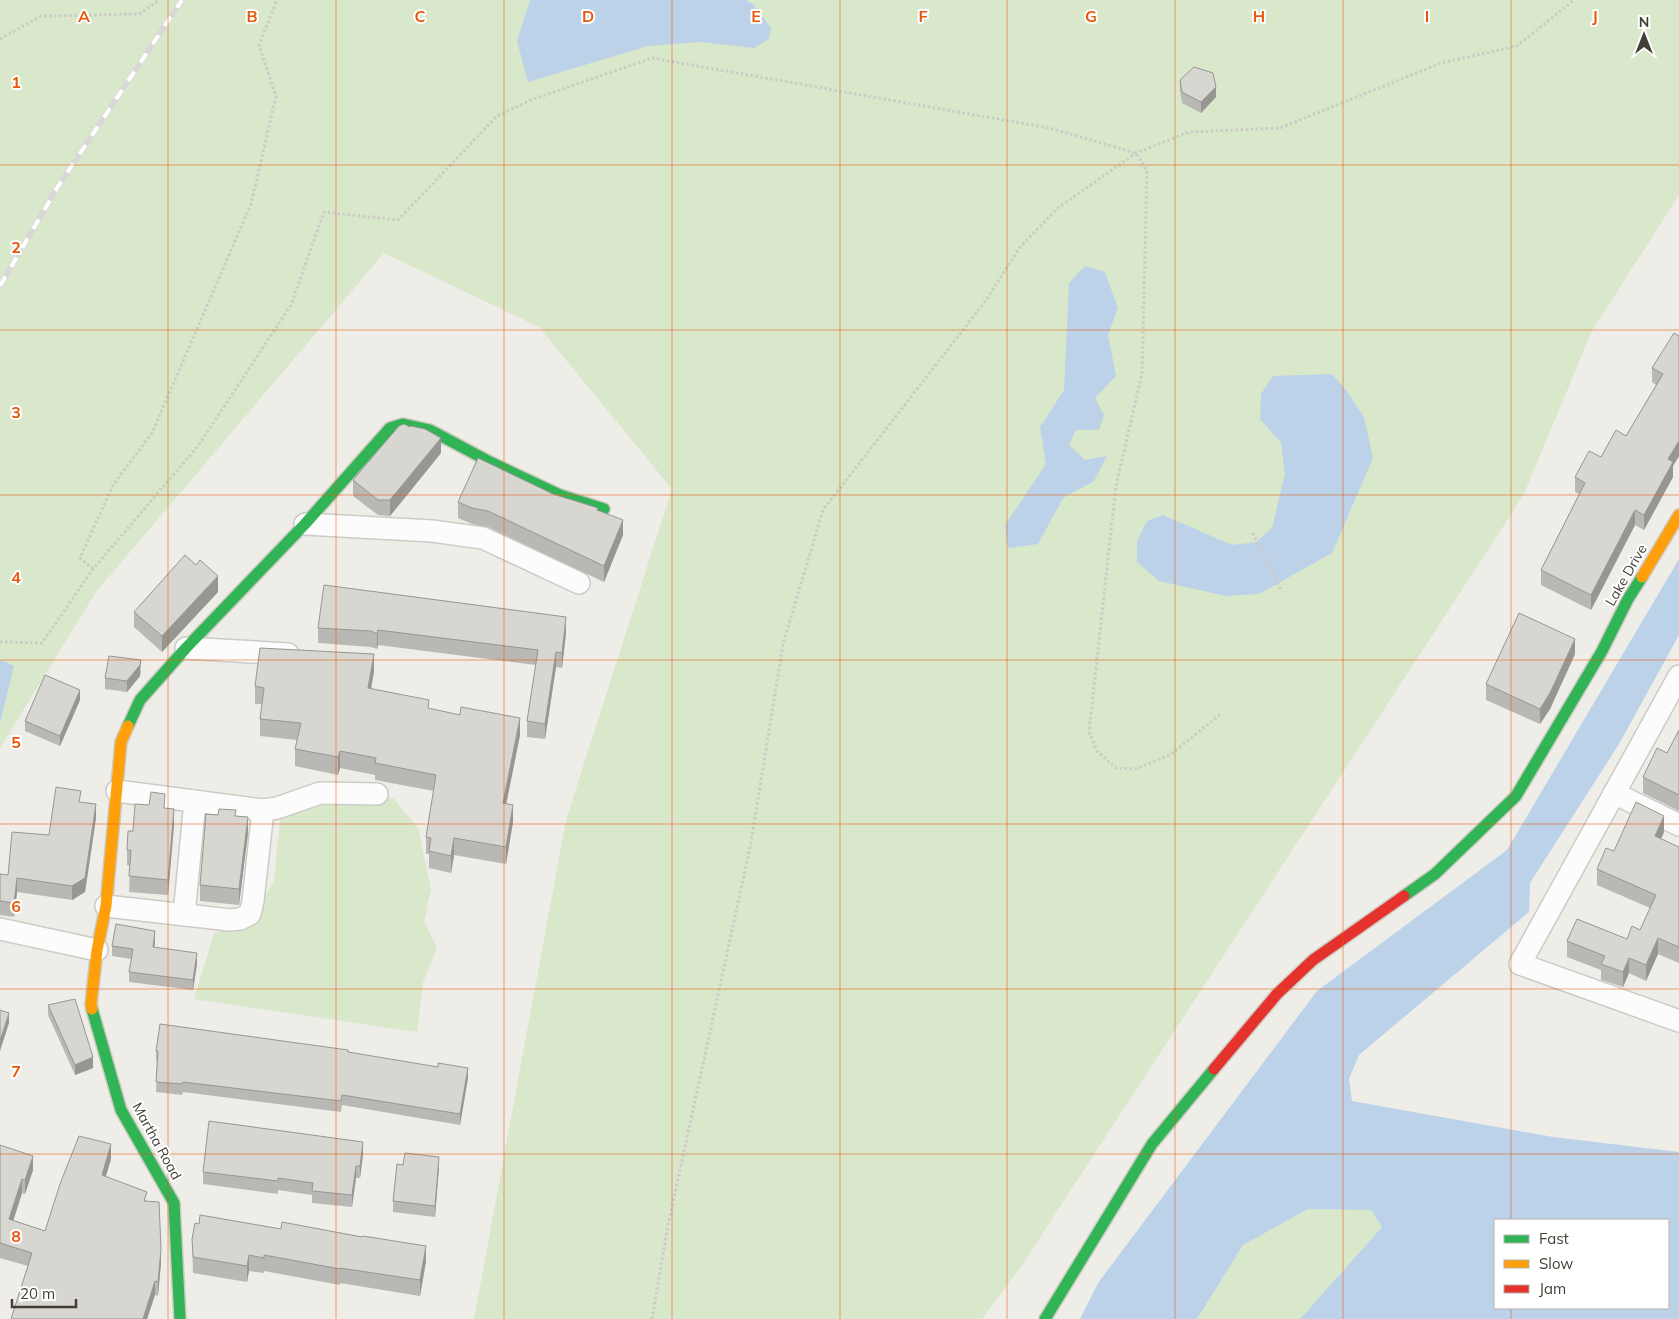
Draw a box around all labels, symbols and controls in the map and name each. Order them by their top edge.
text: A [78,6,90,26]
text: B [246,6,258,26]
text: C [415,6,426,26]
text: D [582,6,594,26]
text: E [751,6,761,26]
text: F [918,6,928,26]
text: G [1085,6,1097,26]
text: H [1253,6,1265,26]
text: I [1425,6,1429,26]
text: J [1592,6,1598,26]
north arrow [1619,10,1669,60]
text: N [1639,13,1649,31]
text: 1 [11,72,21,92]
text: 2 [11,237,21,257]
text: 3 [11,402,21,422]
street label: Lake Drive [1601,541,1651,609]
text: 4 [11,567,21,587]
text: 5 [11,732,21,752]
text: 6 [11,896,21,916]
text: 7 [11,1061,21,1081]
street label: Martha Road [128,1099,186,1183]
legend [1494,1219,1669,1309]
text: 8 [11,1226,21,1246]
text: Fast [1539,1229,1569,1248]
text: Slow [1539,1254,1573,1273]
scale bar [12,1276,76,1308]
text: Jam [1539,1279,1566,1298]
text: 20 m [20,1284,55,1303]

